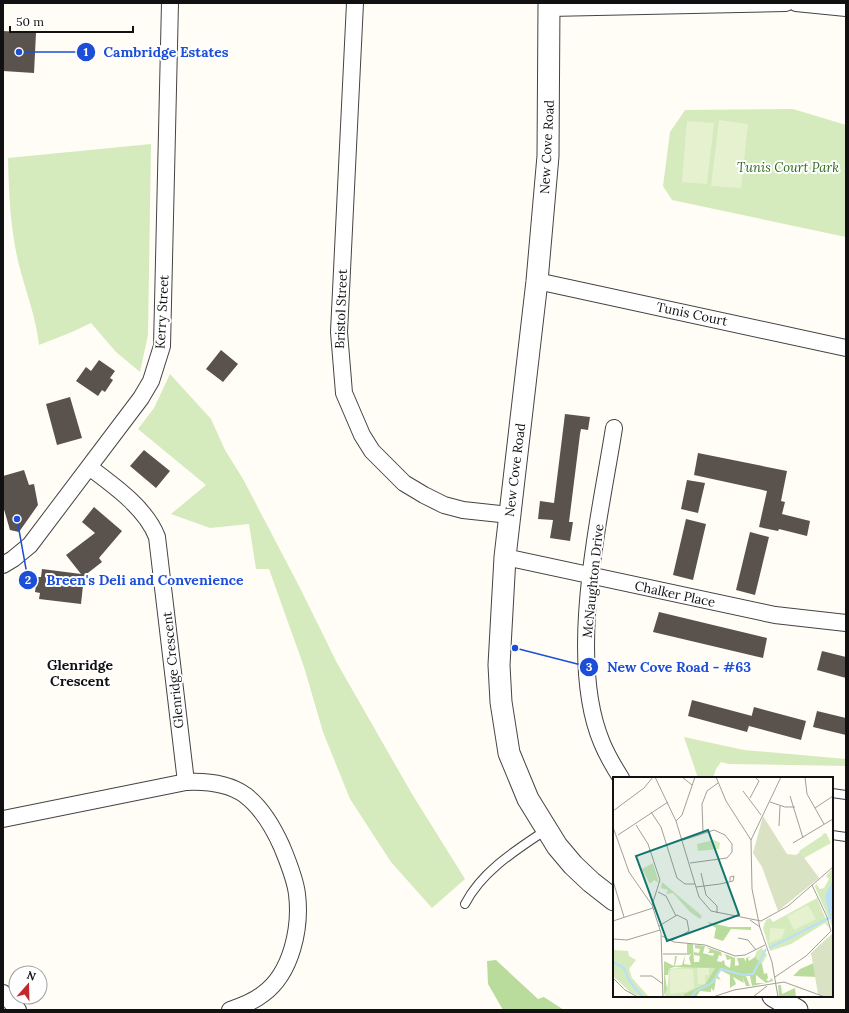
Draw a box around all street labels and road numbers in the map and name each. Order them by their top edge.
street label: New Cove Road [536,99,558,195]
street label: Bristol Street [331,269,351,349]
street label: Kerry Street [152,274,172,350]
street label: Tunis Court [655,298,729,330]
street label: New Cove Road [501,422,529,518]
street label: McNaughton Drive [579,523,607,639]
street label: Chalker Place [633,577,717,611]
street label: Glenridge Crescent [158,611,188,729]

